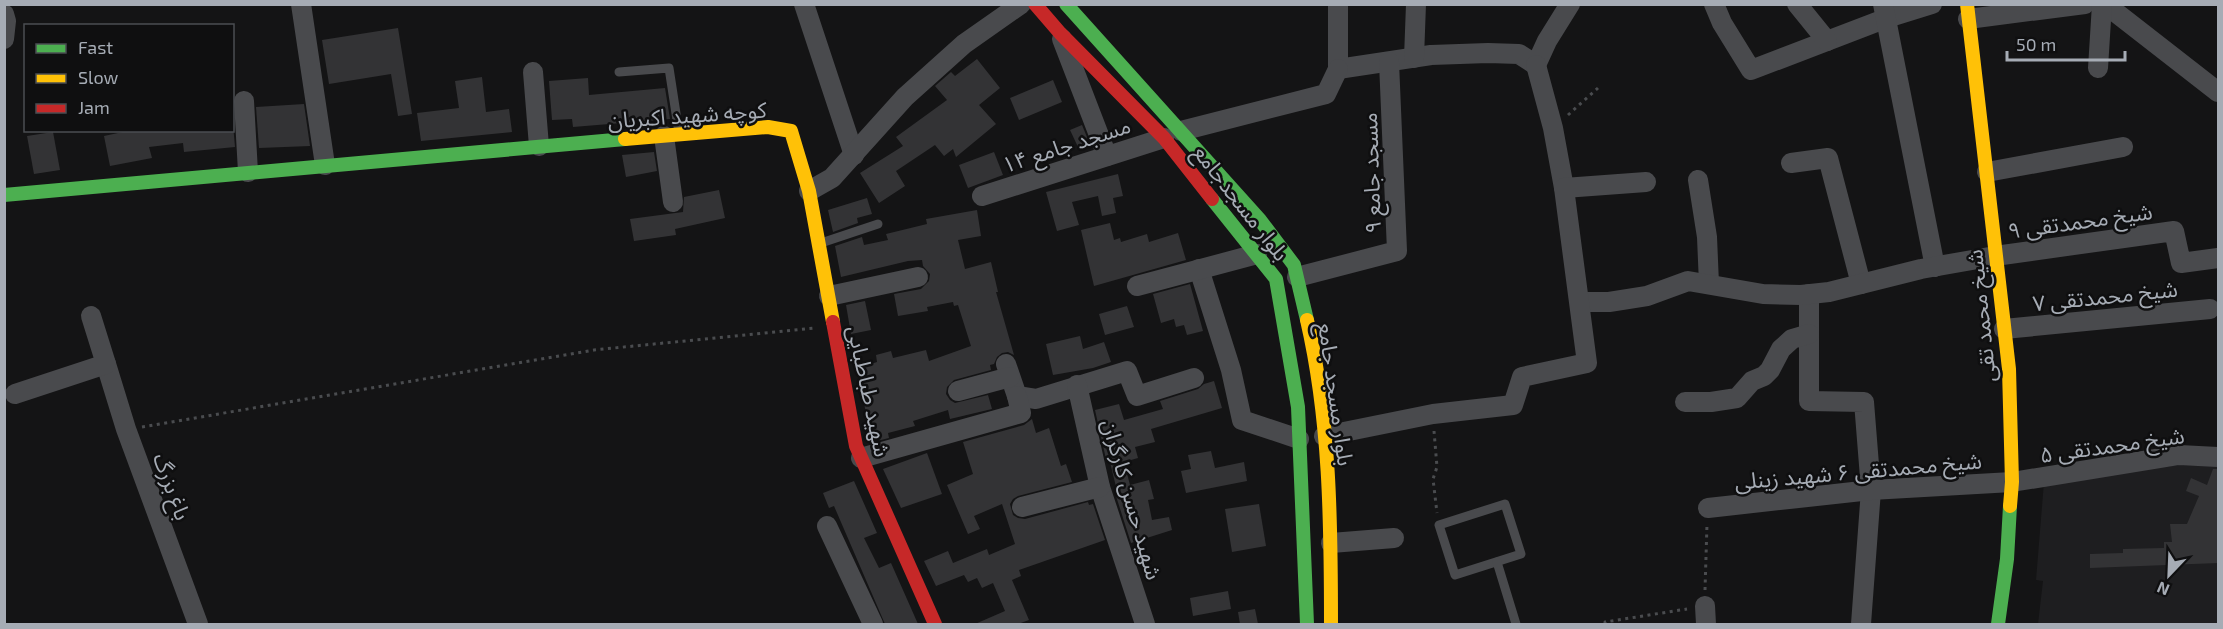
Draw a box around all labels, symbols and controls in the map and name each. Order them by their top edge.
legend [24,24,234,132]
scale bar [2007,24,2126,62]
text: 50 m [2016,33,2056,55]
text: Fast [78,36,113,58]
text: Slow [78,66,119,88]
street label: کوچه شهید اکبریان [607,95,768,136]
text: Jam [78,96,110,118]
street label: مسجد جامع ۱۴ [998,111,1135,182]
street label: مسجد جامع ۹ [1355,112,1390,234]
street label: بلوار مسجدجامع [1185,139,1295,268]
street label: شیخ محمدتقی ۹ [2006,197,2155,248]
street label: شیخ محمد تقی [1960,248,2005,384]
street label: شیخ محمدتقی ۷ [2031,274,2179,321]
street label: بلوار مسجد جامع [1309,321,1360,468]
street label: شهید طباطبایی [842,323,897,459]
street label: شهید حسن کارگران [1096,416,1168,583]
street label: شیخ محمدتقی ۵ [2038,421,2187,472]
street label: شیخ محمدتقی ۶ شهید زینلی [1733,446,1983,499]
street label: باغ بزرگ [144,449,197,525]
north arrow [2139,545,2199,605]
text: N [2154,578,2172,600]

